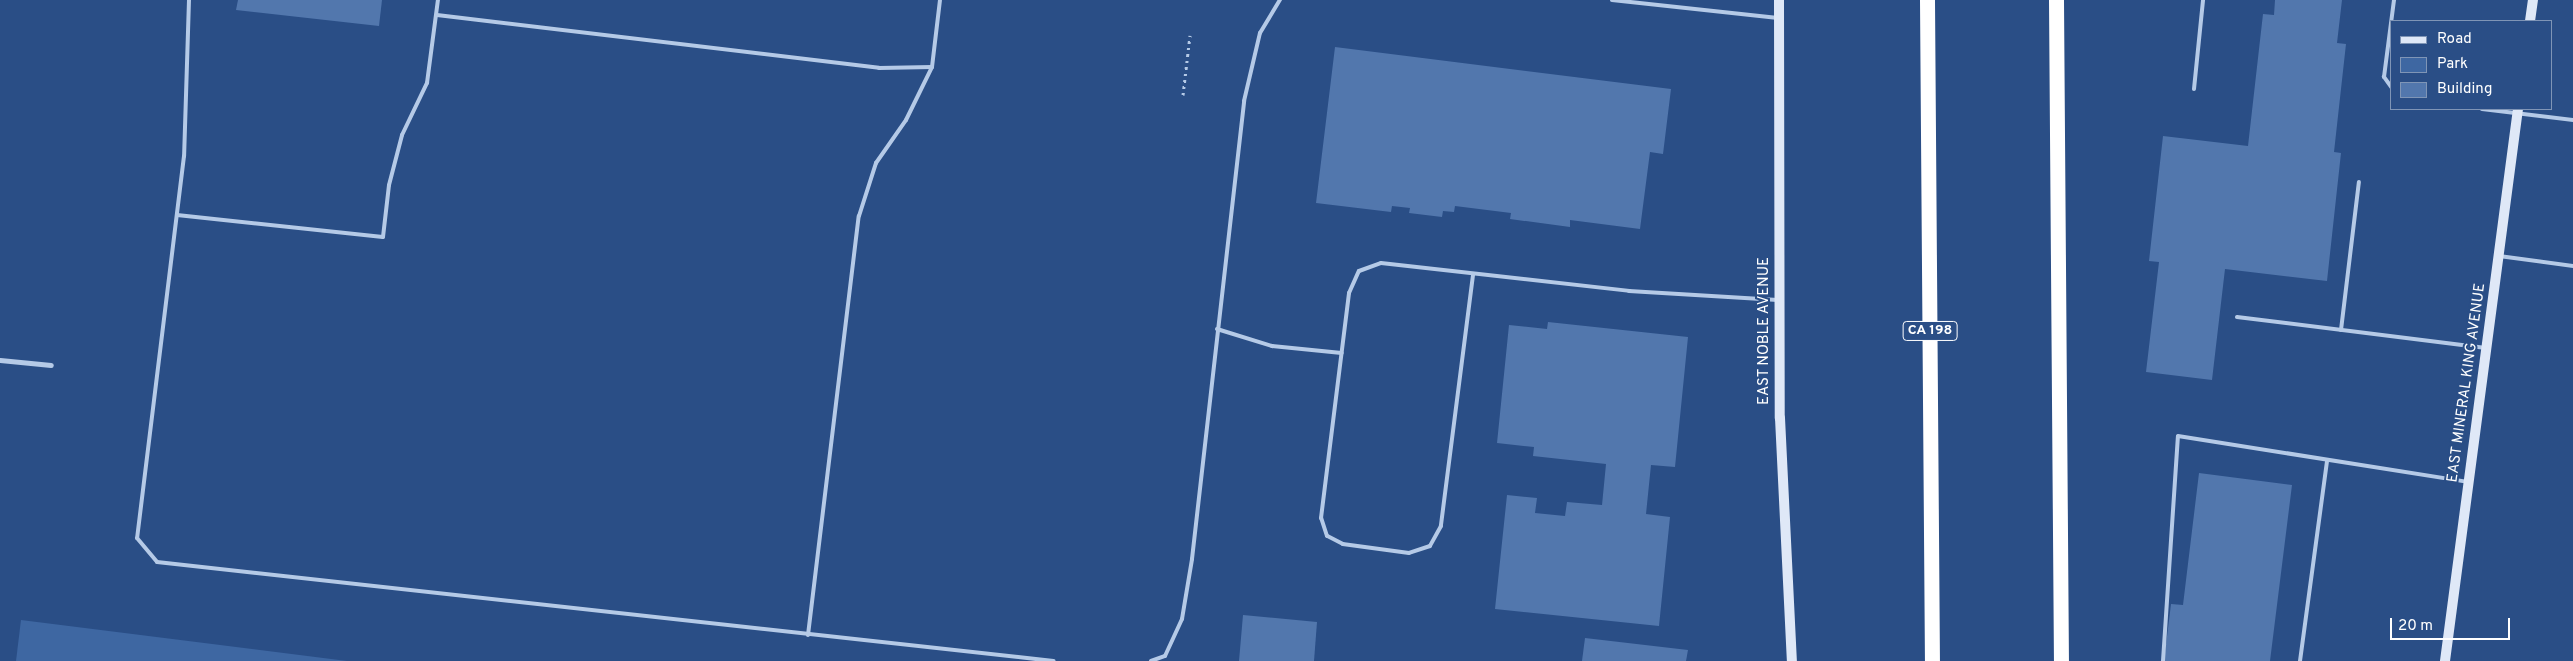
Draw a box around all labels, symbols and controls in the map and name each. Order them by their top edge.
legend [2390,20,2553,110]
text: Road [2437,30,2472,49]
text: Park [2437,55,2468,74]
text: Building [2437,80,2492,99]
street label: EAST NOBLE AVENUE [1756,256,1774,406]
street label: EAST MINERAL KING AVENUE [2444,281,2490,485]
road number: CA 198 [1901,320,1959,342]
scale bar [2393,608,2513,640]
text: 20 m [2398,617,2433,636]

